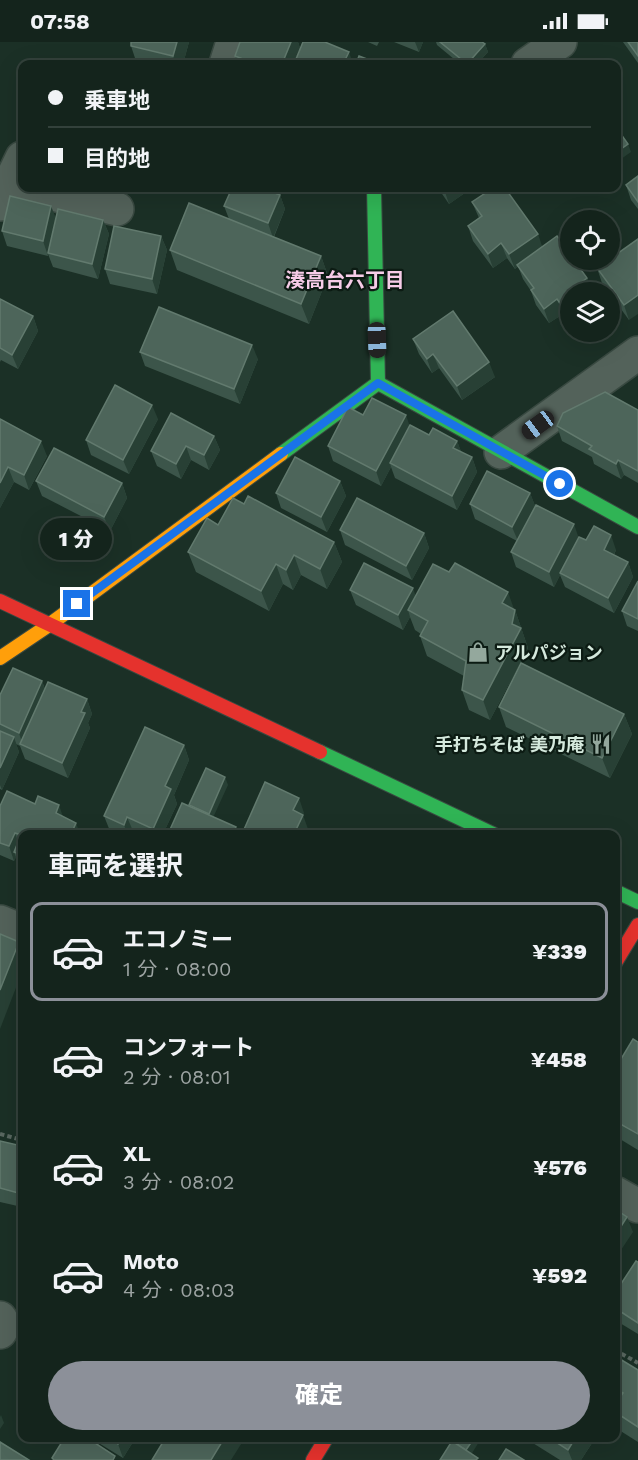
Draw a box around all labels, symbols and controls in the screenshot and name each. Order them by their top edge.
text: 07:58 [30,9,90,34]
text: 乗車地 [84,88,150,113]
text: 目的地 [84,146,150,171]
map controls [560,210,620,342]
button: locate [560,210,620,270]
district label: 湊高台六丁目 [285,268,405,292]
button: layers [560,282,620,342]
car [367,322,387,358]
car [518,407,558,443]
route start [546,470,573,497]
callout: 1 分 [41,517,113,559]
text: 1 分 [59,527,93,551]
route end [63,590,90,617]
shop icon: アルパジョン [466,640,490,664]
place label: アルパジョン [495,642,603,663]
restaurant icon: 手打ちそば 美乃庵 [589,732,613,756]
place label: 手打ちそば 美乃庵 [435,734,584,755]
text: 車両を選択 [48,850,183,882]
icon: car [51,925,105,979]
text: エコノミー [123,927,233,952]
text: ¥339 [532,939,587,964]
text: 1 分 · 08:00 [123,957,231,981]
icon: car [51,1033,105,1087]
text: コンフォート [123,1035,254,1060]
text: ¥458 [531,1047,587,1072]
text: 2 分 · 08:01 [123,1065,231,1089]
icon: car [51,1141,105,1195]
text: XL [123,1141,151,1166]
text: ¥576 [533,1155,587,1180]
text: 3 分 · 08:02 [123,1170,234,1194]
icon: car [51,1249,105,1303]
text: Moto [123,1249,179,1274]
text: ¥592 [532,1263,587,1288]
text: 4 分 · 08:03 [123,1278,235,1302]
button: 確定 [48,1361,590,1430]

